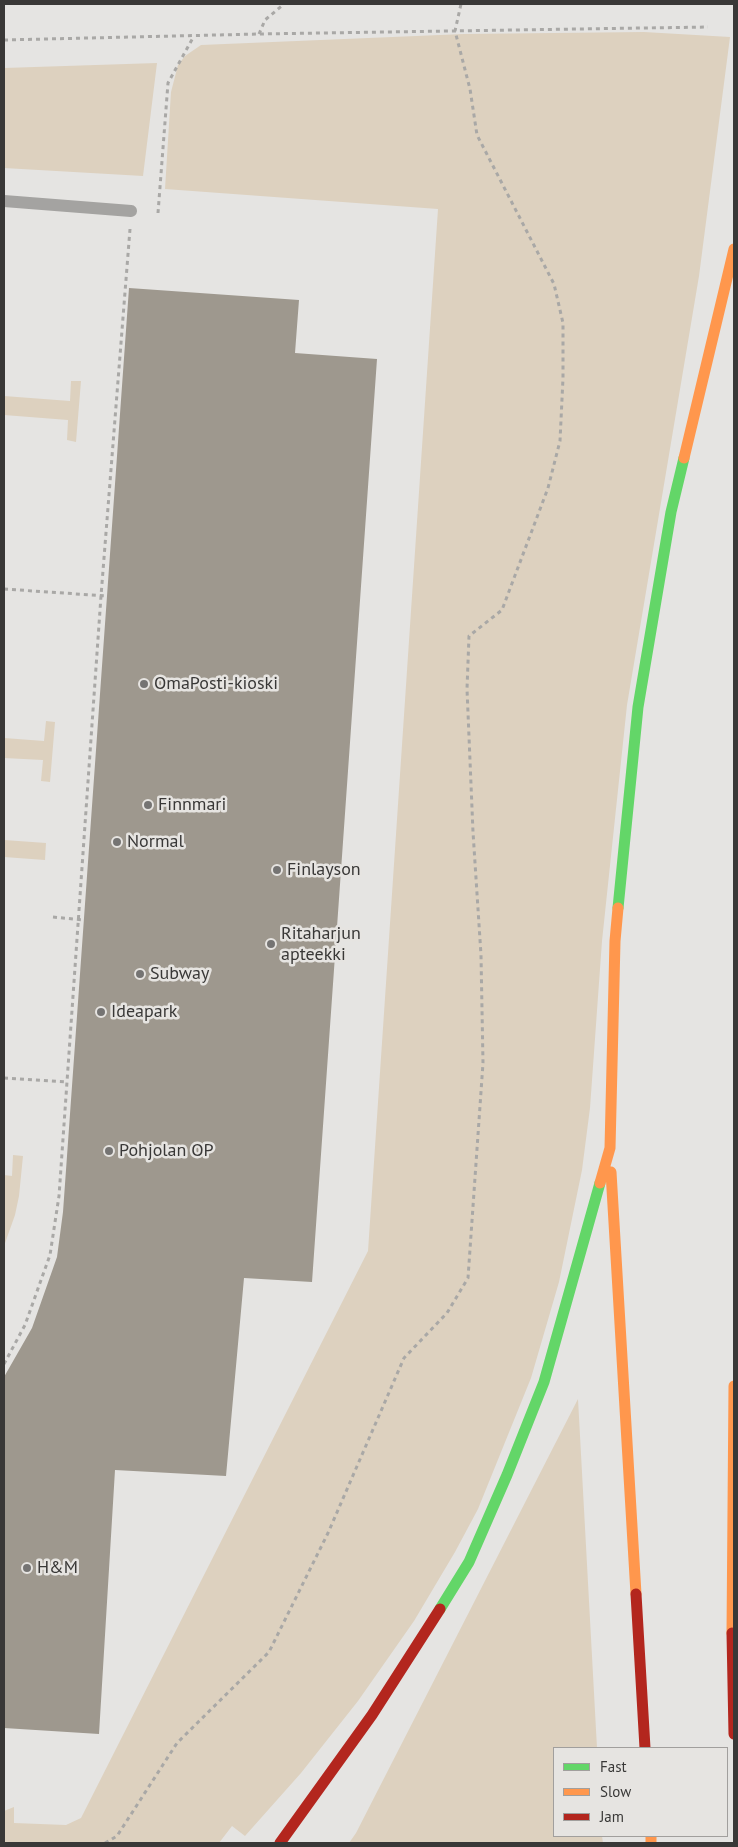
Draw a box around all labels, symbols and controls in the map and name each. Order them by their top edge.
place label: OmaPosti-kioski [154,673,278,695]
marker: OmaPosti-kioski [138,678,150,690]
place label: Finnmari [158,794,226,816]
marker: Finnmari [142,799,154,811]
place label: Normal [127,831,184,853]
marker: Normal [111,836,123,848]
place label: Finlayson [287,859,361,881]
marker: Finlayson [271,864,283,876]
place label: Ritaharjun apteekki [281,923,361,966]
marker: Ritaharjun apteekki [265,938,277,950]
place label: Subway [150,963,209,985]
marker: Subway [134,968,146,980]
place label: Ideapark [111,1001,177,1023]
marker: Ideapark [95,1006,107,1018]
place label: Pohjolan OP [119,1140,214,1162]
marker: Pohjolan OP [103,1145,115,1157]
place label: H&M [37,1557,78,1579]
marker: H&M [21,1562,33,1574]
legend [553,1747,728,1837]
text: Fast [600,1757,627,1776]
text: Slow [600,1782,631,1801]
text: Jam [600,1807,624,1826]

